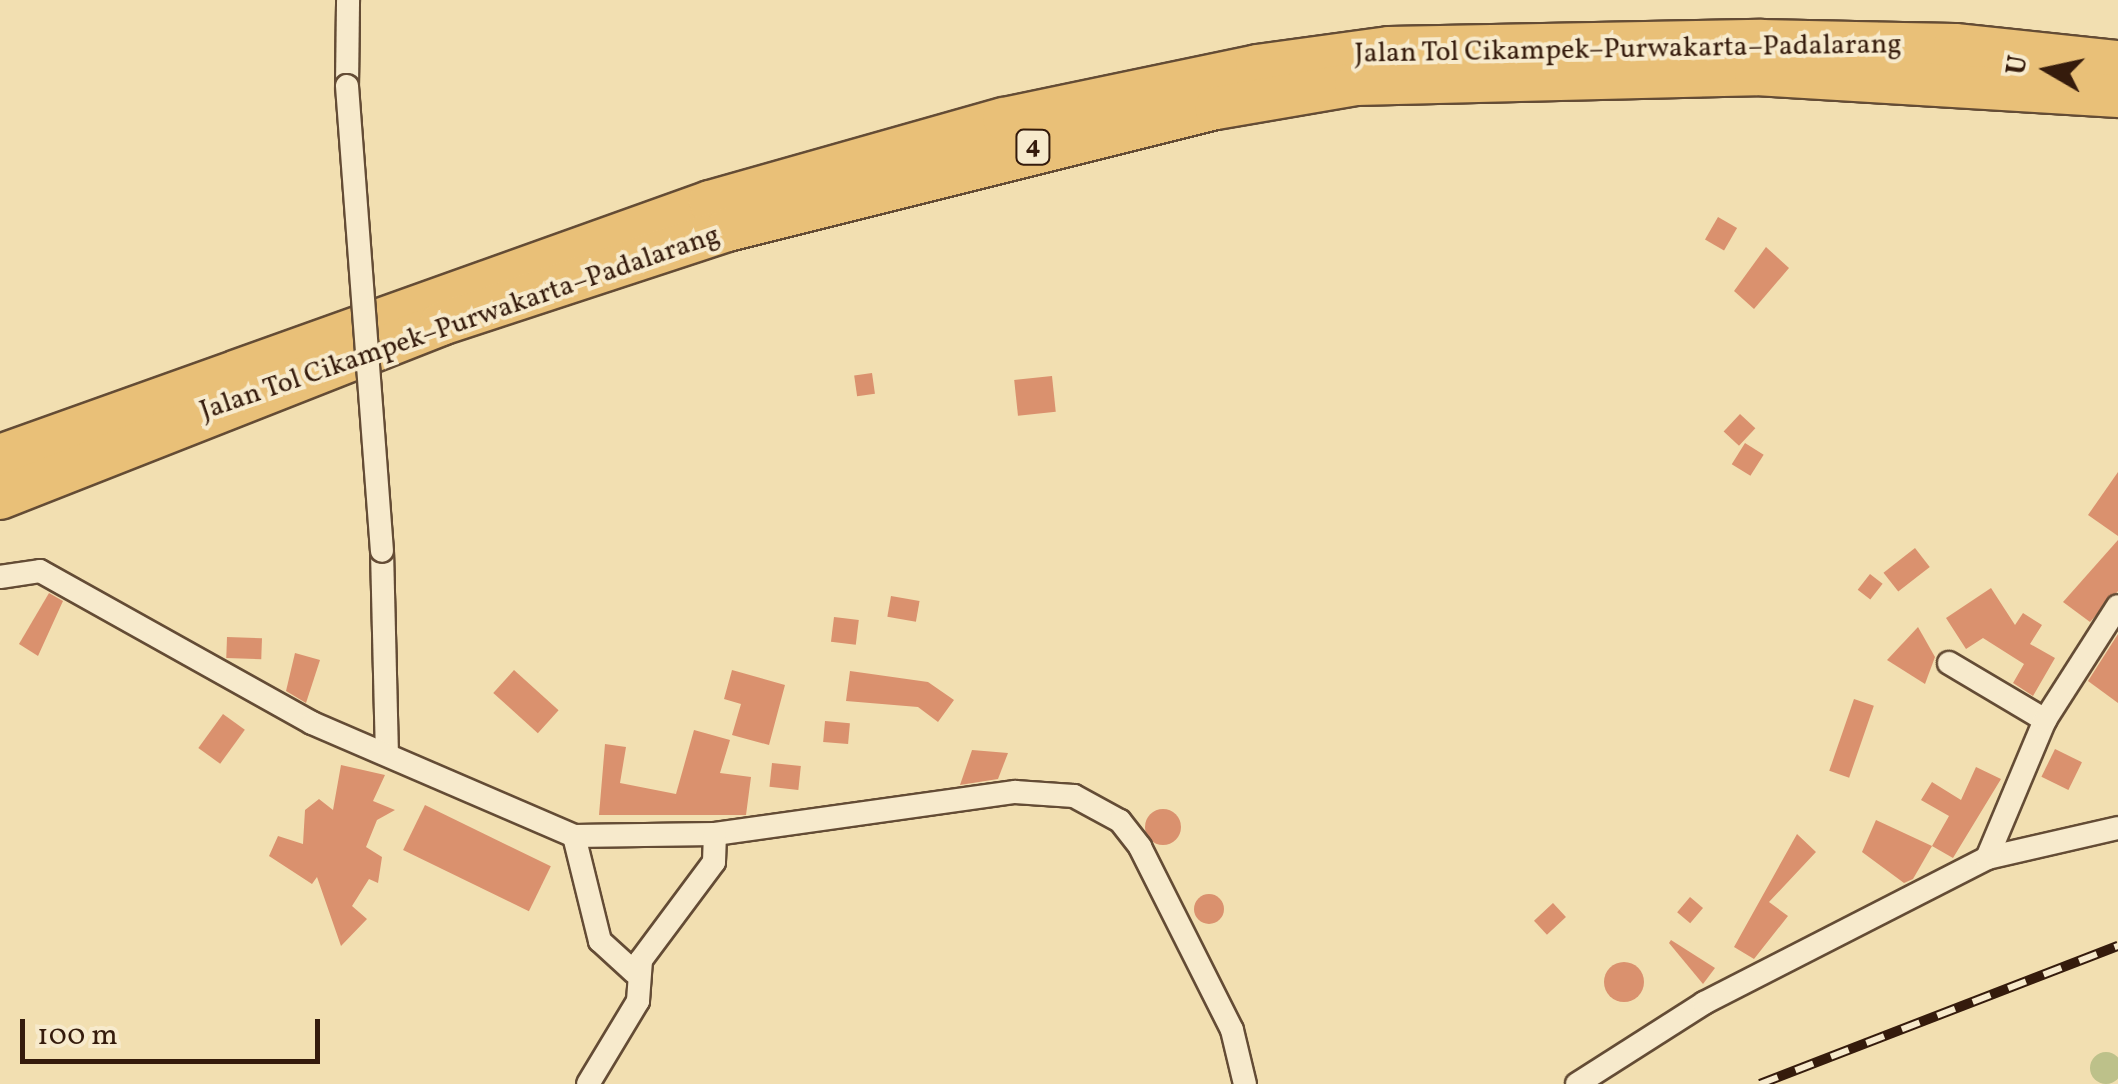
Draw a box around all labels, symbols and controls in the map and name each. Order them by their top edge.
north arrow [1998,20,2098,120]
street label: Jalan Tol Cikampek–Purwakarta–Padalarang [1354,28,1902,72]
text: U [1997,53,2039,78]
road number: 4 [1013,127,1053,167]
street label: Jalan Tol Cikampek–Purwakarta–Padalarang [195,219,725,429]
scale bar [25,999,325,1061]
text: 100 m [37,1015,118,1057]

